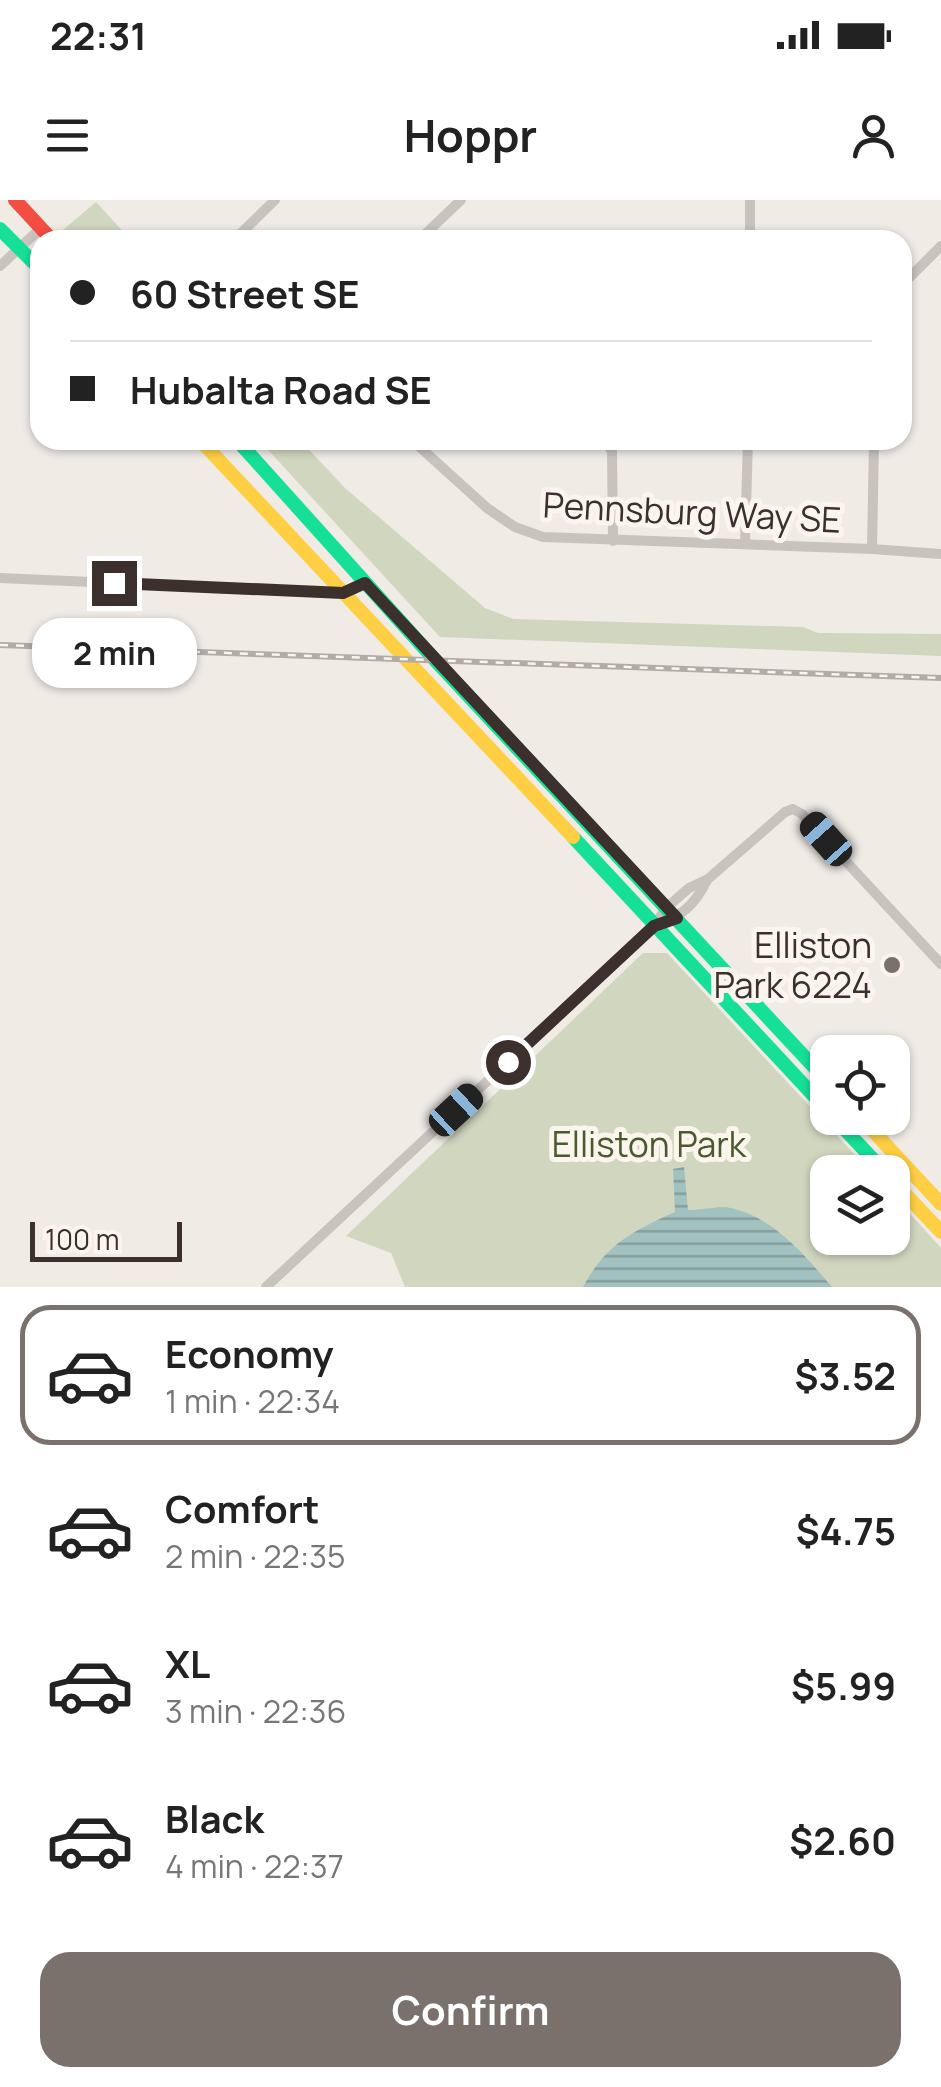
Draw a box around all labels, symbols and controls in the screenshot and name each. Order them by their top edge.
text: 22:31 [50,9,147,61]
text: Hoppr [404,104,537,166]
icon: menu [40,108,95,163]
icon: person [846,108,901,163]
text: 60 Street SE [130,267,359,319]
text: Hubalta Road SE [130,363,432,415]
street label: Pennsburg Way SE [542,480,842,544]
route end [92,561,137,606]
callout: 2 min [32,618,196,688]
text: 2 min [73,631,156,675]
car [795,807,857,871]
place label: Elliston Park 6224 [714,921,872,1009]
marker: Elliston Park 6224 [881,954,903,976]
map controls [810,1035,910,1255]
button: locate [810,1035,910,1135]
route start [486,1040,531,1085]
car [424,1079,488,1141]
park label: Elliston Park [552,1120,748,1168]
button: layers [810,1155,910,1255]
scale bar [30,1217,182,1262]
text: 100 m [45,1220,119,1258]
text: Economy [165,1327,334,1379]
icon: car [45,1330,135,1420]
text: $3.52 [795,1349,896,1401]
text: 1 min · 22:34 [165,1379,340,1423]
text: Comfort [165,1482,319,1534]
icon: car [45,1485,135,1575]
text: $4.75 [796,1504,896,1556]
text: 2 min · 22:35 [165,1534,346,1578]
text: XL [165,1637,210,1689]
icon: car [45,1640,135,1730]
text: $5.99 [791,1659,896,1711]
text: 3 min · 22:36 [165,1689,346,1733]
text: Black [165,1792,264,1844]
icon: car [45,1795,135,1885]
text: $2.60 [789,1814,896,1866]
text: 4 min · 22:37 [165,1844,344,1888]
button: Confirm [40,1952,901,2067]

